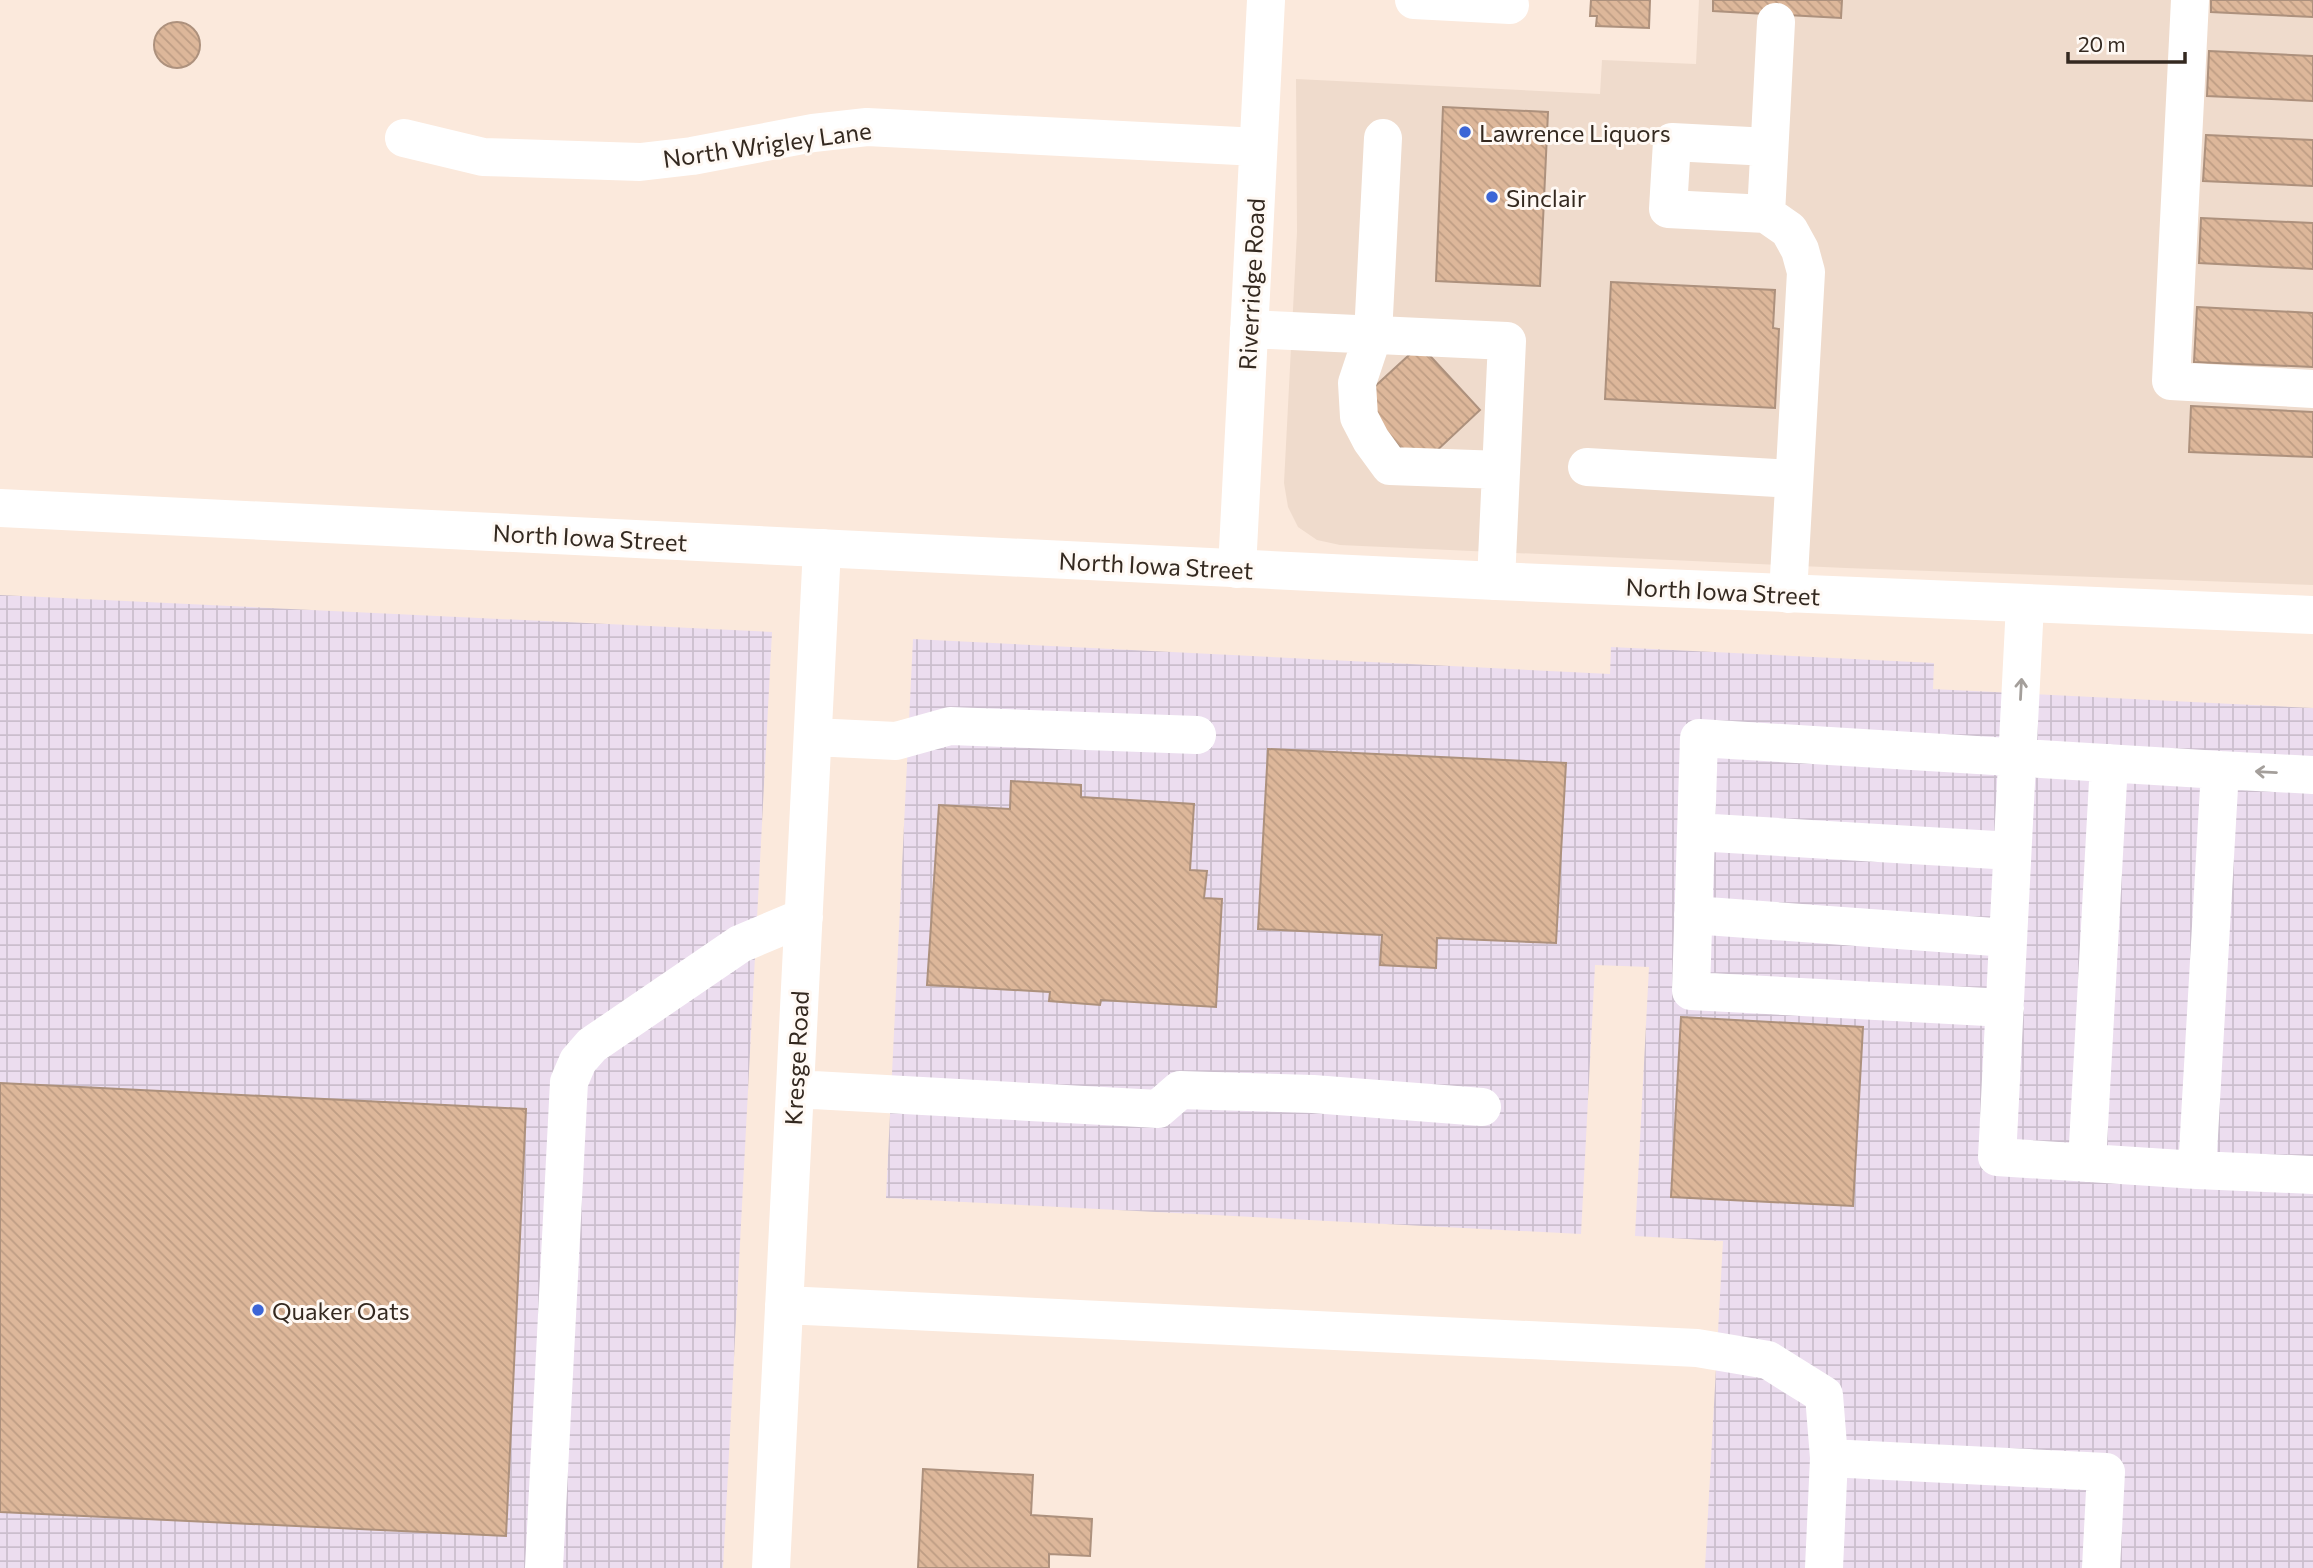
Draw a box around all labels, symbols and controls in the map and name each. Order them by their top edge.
scale bar [2068,21,2185,65]
text: 20 m [2078,31,2126,56]
street label: North Wrigley Lane [661,115,873,173]
place label: Lawrence Liquors [1479,118,1671,147]
marker: Lawrence Liquors [1457,124,1473,140]
place label: Sinclair [1506,183,1587,212]
marker: Sinclair [1484,189,1500,205]
street label: Riverridge Road [1232,197,1270,371]
street label: North Iowa Street [492,517,688,557]
street label: North Iowa Street [1058,545,1254,585]
street label: North Iowa Street [1625,571,1821,611]
one-way arrow [2014,678,2027,701]
one-way arrow [2256,765,2278,778]
street label: Kresge Road [778,990,814,1126]
place label: Quaker Oats [272,1296,410,1325]
marker: Quaker Oats [250,1302,266,1318]

